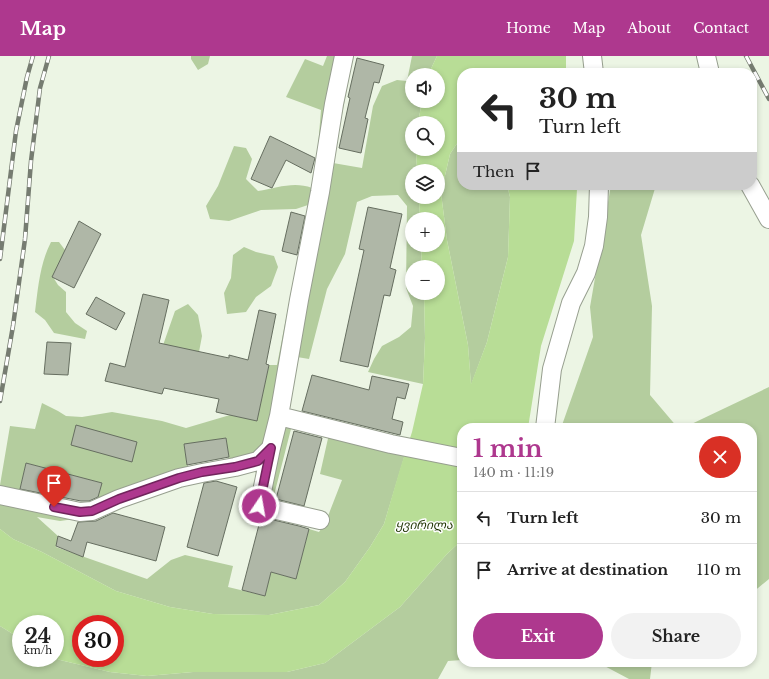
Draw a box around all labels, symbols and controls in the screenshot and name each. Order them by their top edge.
text: Map [20,17,66,40]
text: Home [506,19,551,37]
text: Map [573,19,605,37]
text: About [627,19,671,37]
text: Contact [693,19,749,37]
map controls [405,68,445,300]
button: sound [405,68,445,108]
text: 30 m [539,81,616,116]
icon: left [473,84,525,136]
button: search [405,116,445,156]
text: Turn left [539,116,621,138]
icon: arrive [522,160,544,182]
text: Then [473,162,514,181]
button: layers [405,164,445,204]
button: + [405,212,445,252]
button: − [405,260,445,300]
text: 1 min [473,434,543,463]
button: close [699,436,741,478]
text: 140 m · 11:19 [473,464,554,481]
pin [37,466,71,507]
icon: arrive [43,472,65,494]
position arrow [238,485,280,527]
icon: left [473,507,495,529]
text: Turn left [507,508,578,527]
text: 30 m [701,508,741,527]
water label: ყვირილა [395,517,453,532]
icon: arrive [473,559,495,581]
text: Arrive at destination [507,560,668,579]
text: 110 m [697,560,741,579]
button: Exit [473,613,603,659]
button: Share [611,613,741,659]
speed limit sign: 30 [72,615,124,667]
text: 24 [25,624,51,648]
text: km/h [24,644,52,657]

